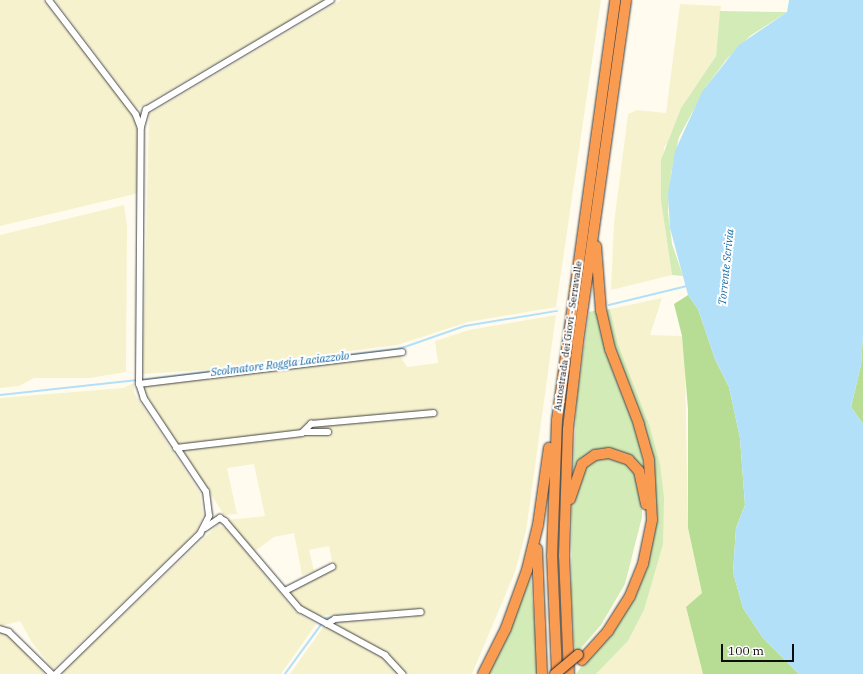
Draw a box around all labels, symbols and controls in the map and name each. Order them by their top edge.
water label: Torrente Scrivia [715,228,737,306]
street label: Autostrada dei Giovi - Serravalle [552,260,584,412]
water label: Scolmatore Roggia Laciazzolo [210,349,350,379]
scale bar [723,636,796,662]
text: 100 m [728,643,764,658]

